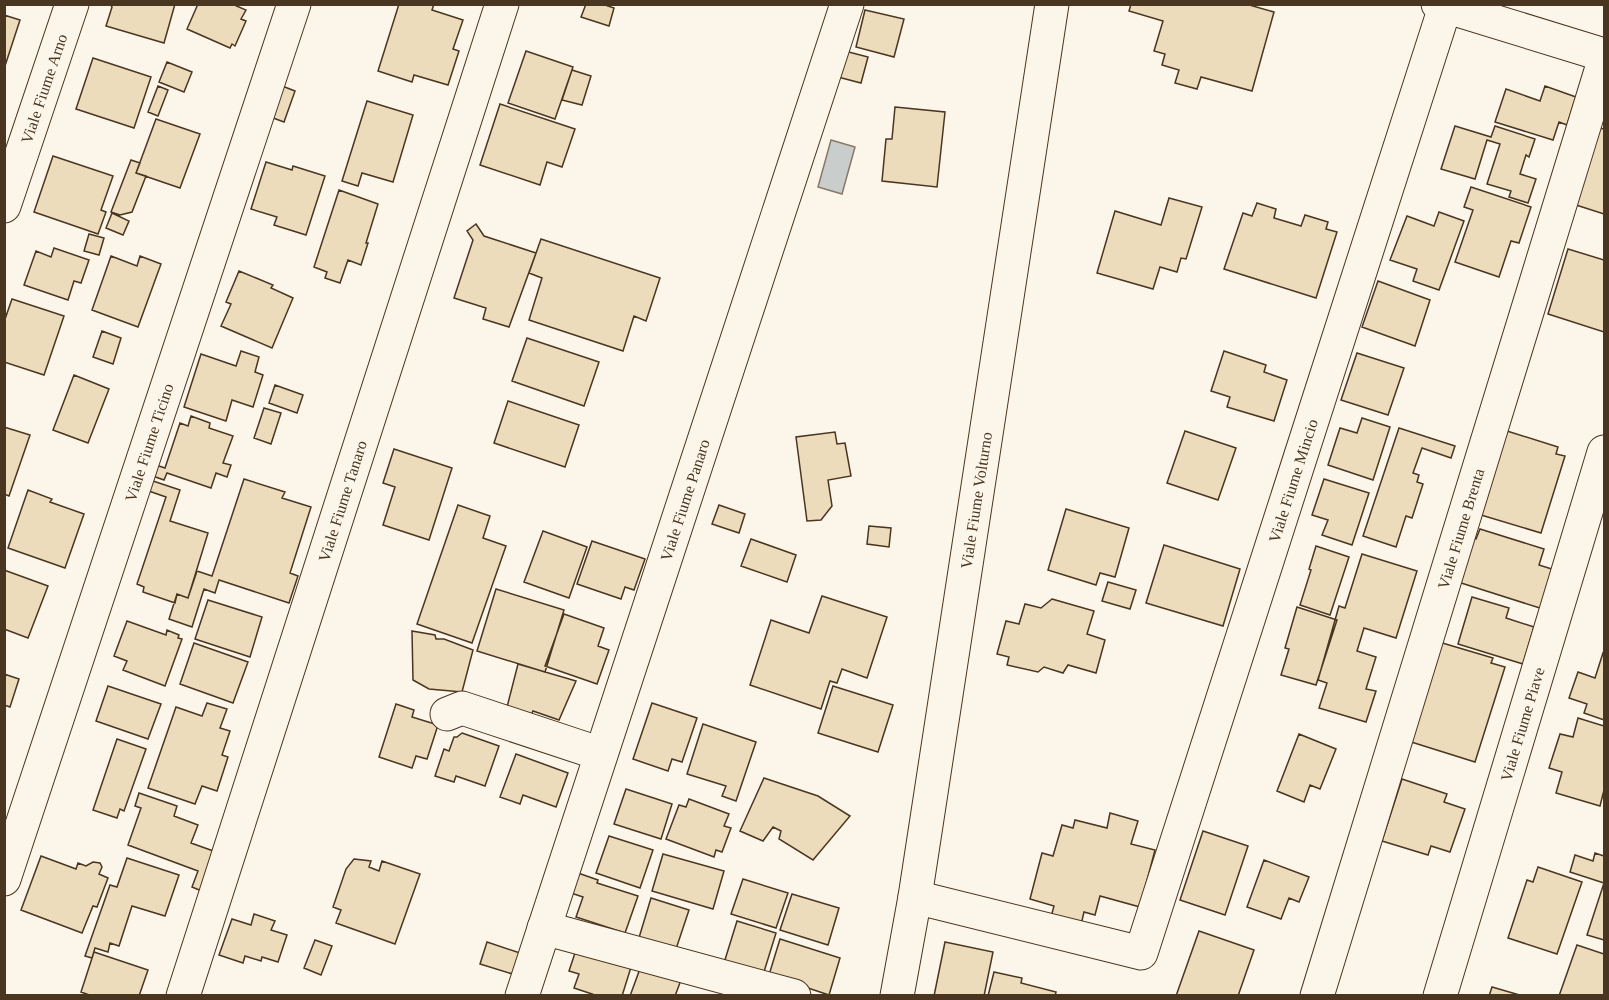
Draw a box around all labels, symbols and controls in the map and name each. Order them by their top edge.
street label: Viale Fiume Arno [18,32,70,146]
street label: Viale Fiume Ticino [122,381,177,504]
street label: Viale Fiume Mincio [1265,417,1321,545]
street label: Viale Fiume Volturno [957,431,995,570]
street label: Viale Fiume Panaro [657,437,713,563]
street label: Viale Fiume Tanaro [315,438,370,564]
street label: Viale Fiume Brenta [1434,466,1487,591]
street label: Viale Fiume Piave [1497,665,1548,783]

